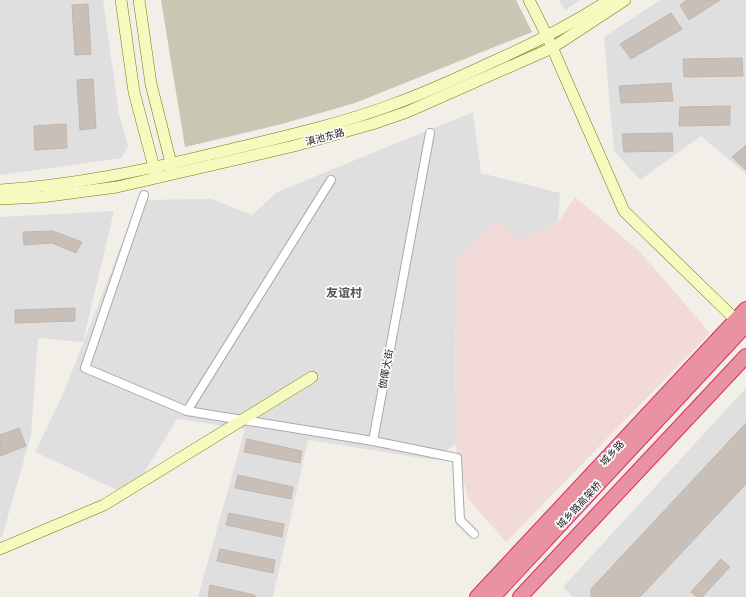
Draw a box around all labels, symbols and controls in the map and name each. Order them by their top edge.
street label: 滇池东路 [304,127,346,147]
district label: 友谊村 [326,286,362,300]
street label: 伽倻大街 [377,348,395,390]
street label: 城乡路 [598,438,626,468]
street label: 城乡路高架桥 [555,479,603,531]

